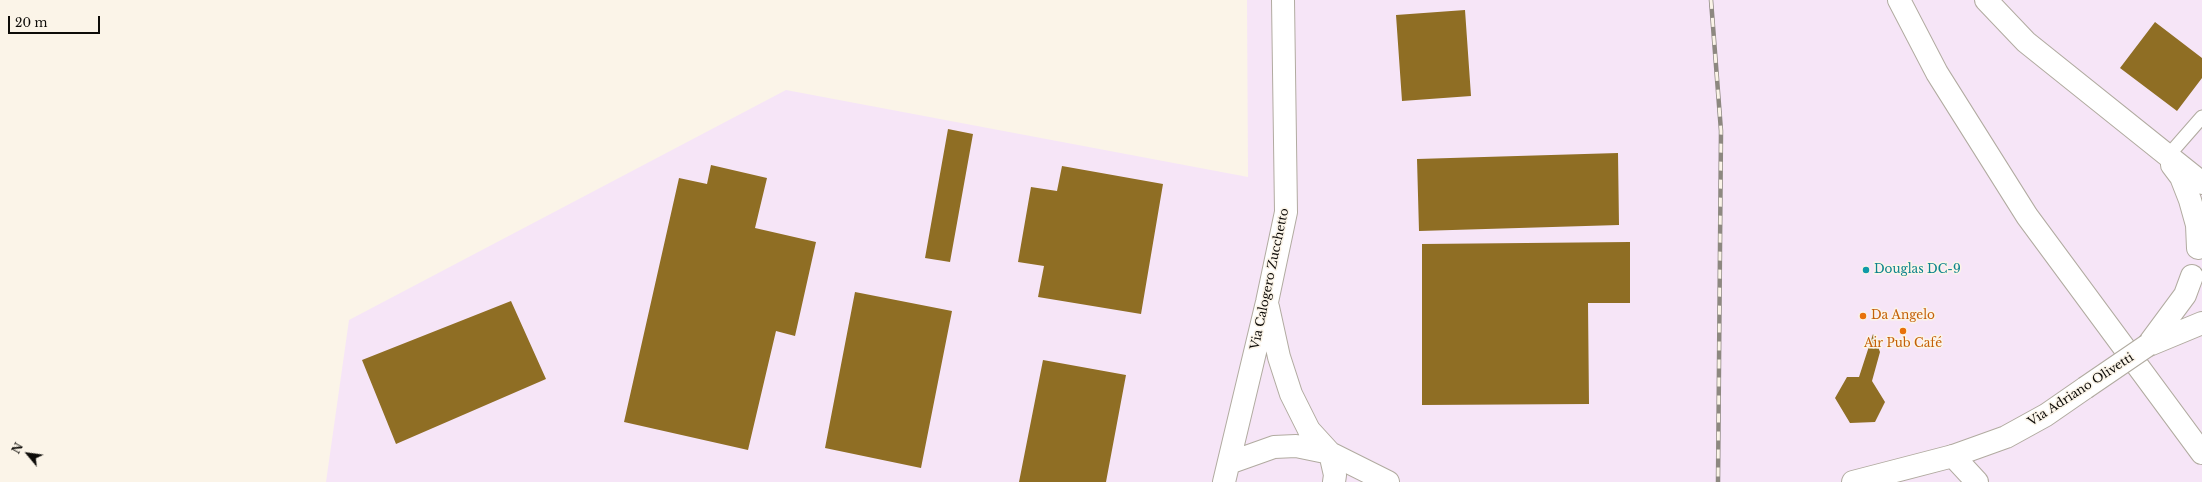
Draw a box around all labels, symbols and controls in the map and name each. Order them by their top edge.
scale bar [10,8,102,34]
text: 20 m [15,15,47,30]
street label: Via Calogero Zucchetto [1248,207,1292,351]
place label: Douglas DC-9 [1874,263,1961,277]
marker: Douglas DC-9 [1861,265,1871,275]
place label: Da Angelo [1871,309,1935,323]
marker: Da Angelo [1858,311,1868,321]
marker: Air Pub Café [1898,326,1908,336]
place label: Air Pub Café [1864,337,1942,351]
street label: Via Adriano Olivetti [2026,350,2136,430]
north arrow [8,434,48,474]
text: N [9,440,26,456]

